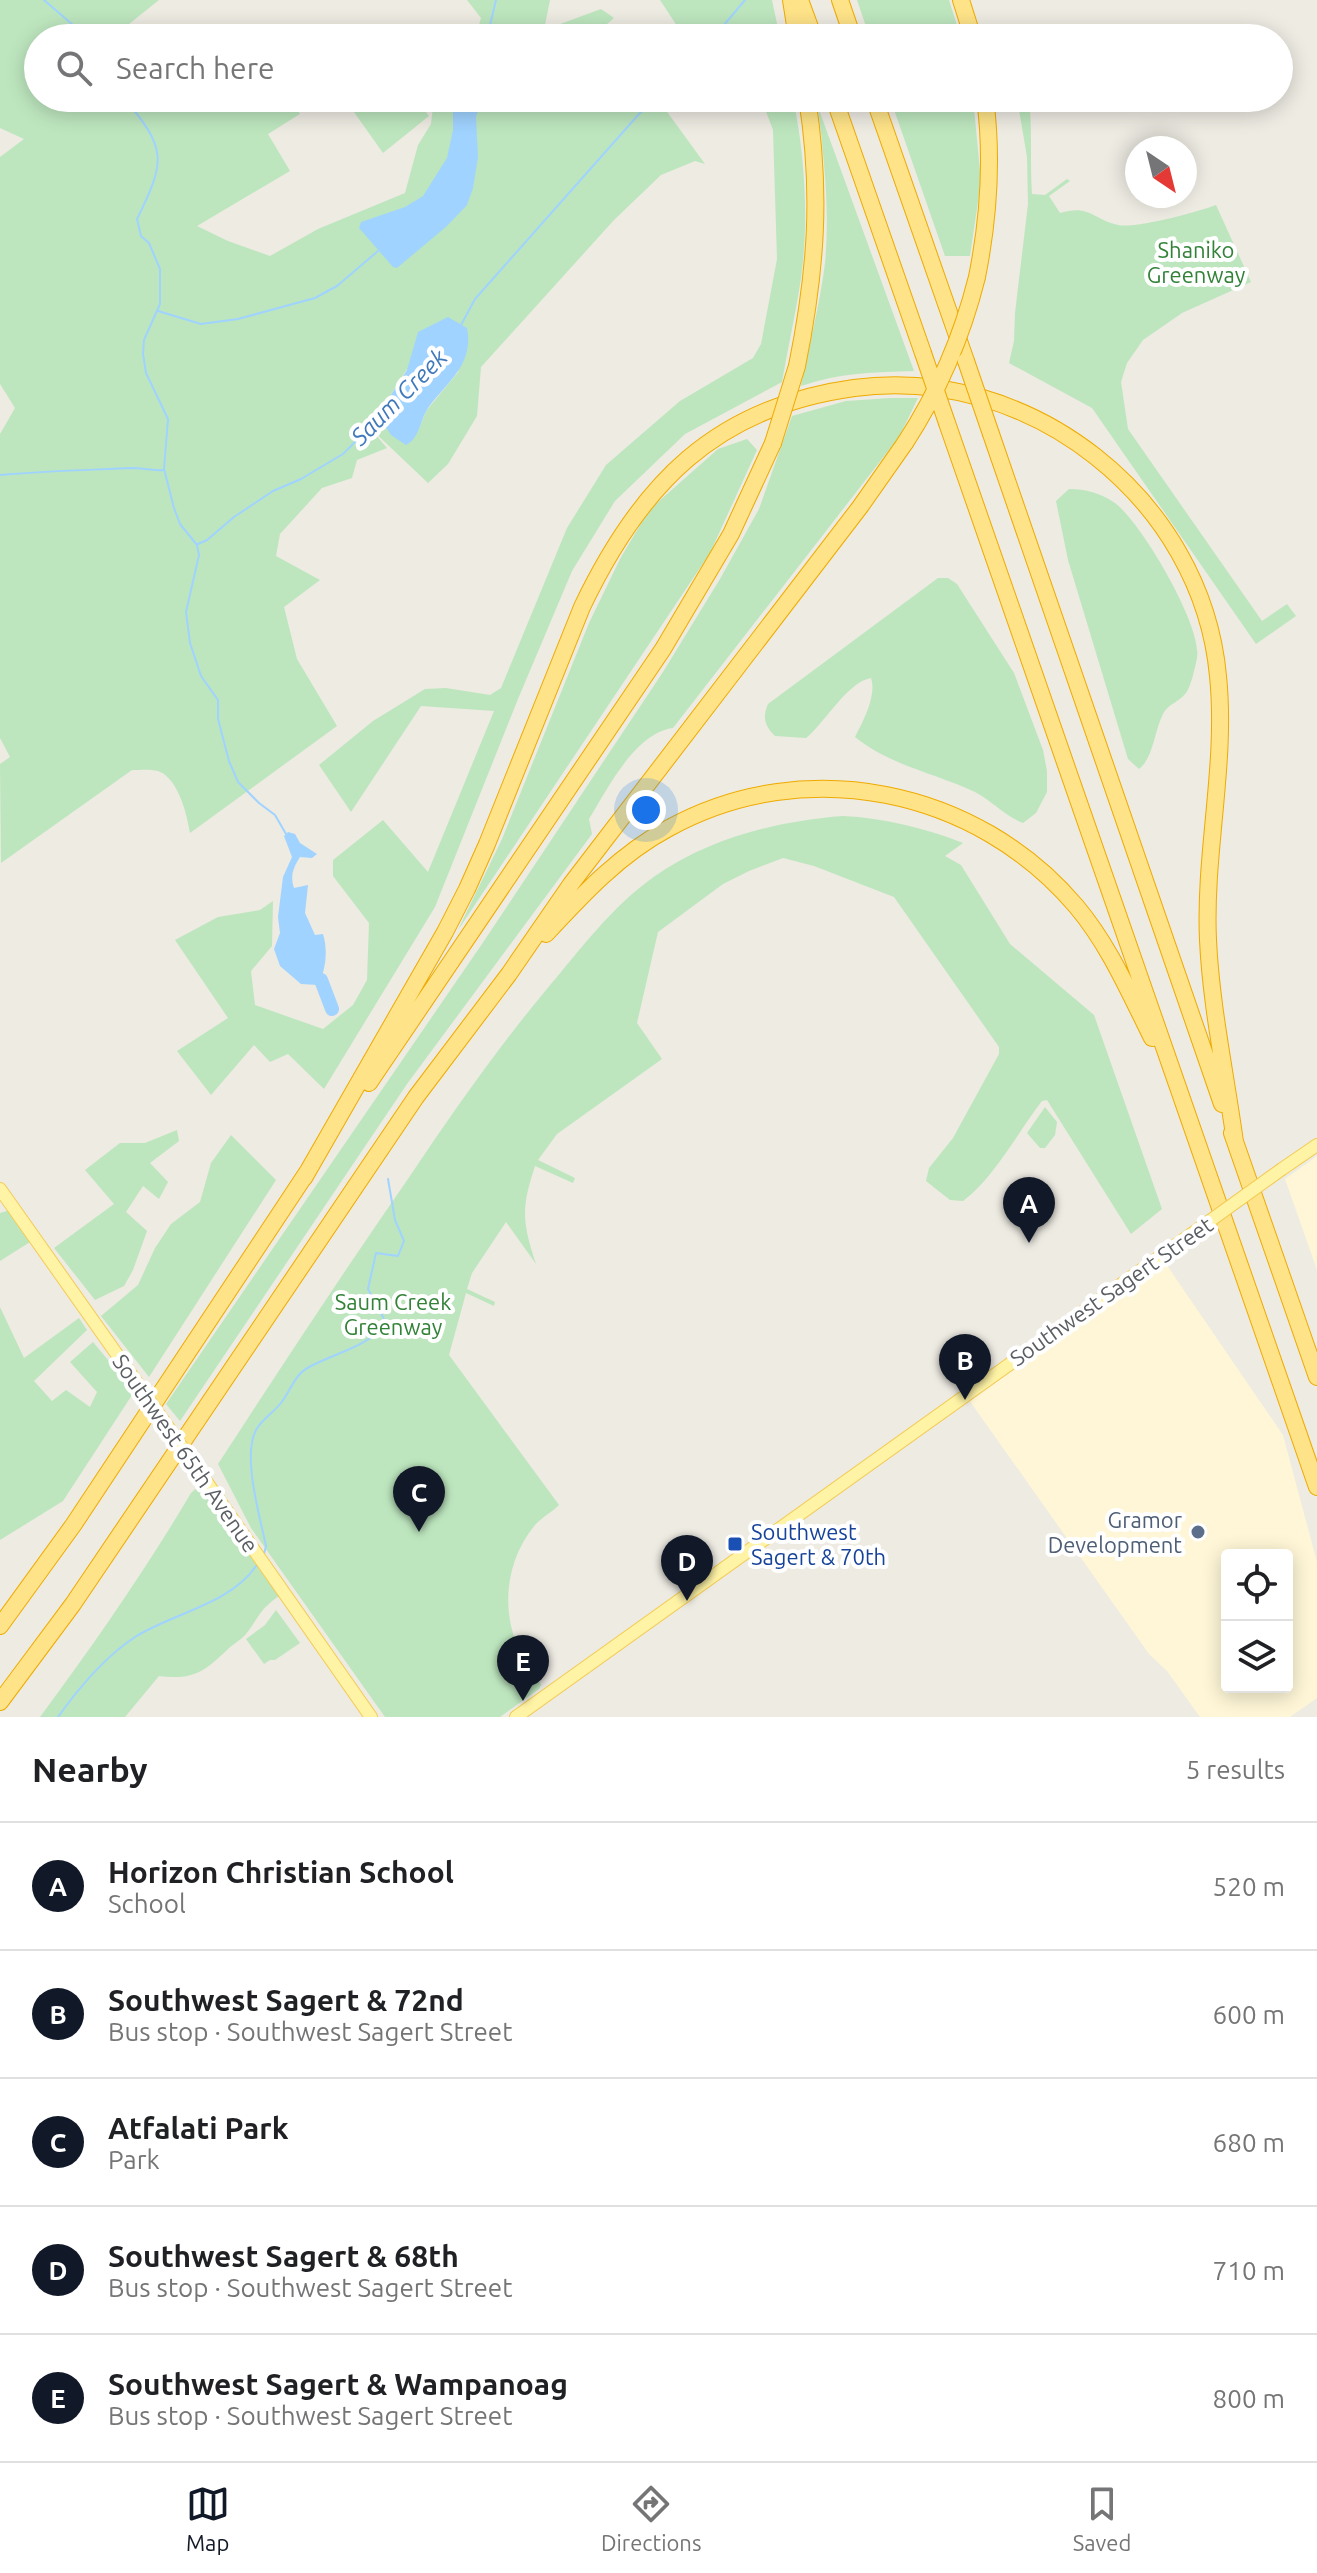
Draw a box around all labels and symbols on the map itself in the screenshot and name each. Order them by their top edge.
north arrow [1125,136,1197,208]
park label: Shaniko Greenway [1147,237,1246,287]
water label: Saum Creek [345,343,453,451]
your location [626,790,666,830]
pin: A [1003,1177,1055,1243]
street label: Southwest Sagert Street [1005,1211,1217,1371]
park label: Saum Creek Greenway [335,1289,451,1339]
pin: B [939,1334,991,1400]
street label: Southwest 65th Avenue [108,1349,264,1557]
pin: C [393,1466,445,1532]
place label: Gramor Development [1048,1507,1183,1557]
place label: Southwest Sagert & 70th [751,1519,886,1569]
marker: Gramor Development [1189,1523,1207,1541]
pin: D [661,1535,713,1601]
marker: Southwest Sagert & 70th [726,1535,744,1553]
pin: E [497,1635,549,1701]

